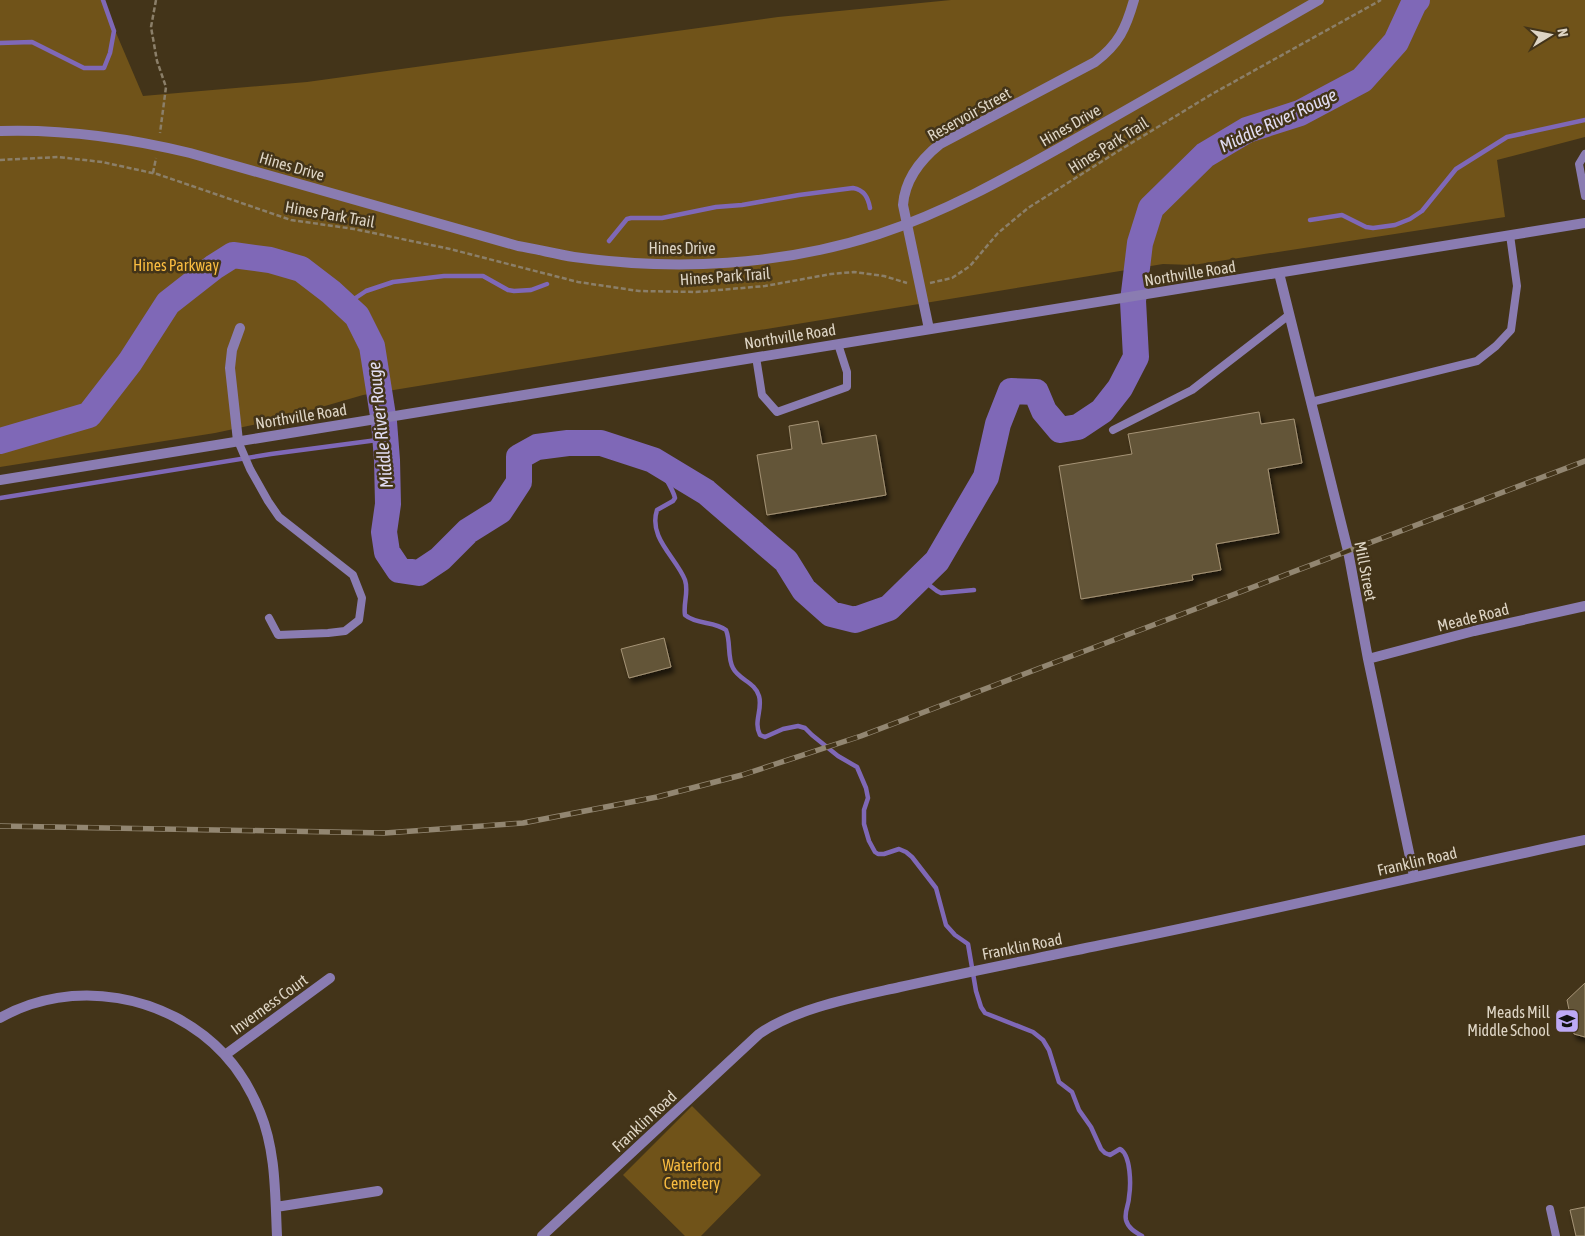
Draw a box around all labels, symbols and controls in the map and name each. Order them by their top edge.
north arrow [1525,10,1575,60]
text: N [1554,27,1571,38]
street label: Reservoir Street [924,84,1014,144]
water label: Middle River Rouge [1216,84,1340,156]
street label: Hines Drive [1037,100,1103,150]
street label: Hines Park Trail [1065,113,1152,177]
street label: Hines Drive [257,148,327,184]
street label: Hines Park Trail [284,197,377,231]
street label: Hines Drive [649,239,715,257]
park label: Hines Parkway [133,256,219,275]
street label: Northville Road [1143,257,1237,289]
street label: Hines Park Trail [679,264,772,288]
street label: Northville Road [743,320,837,352]
water label: Middle River Rouge [363,361,397,489]
street label: Northville Road [254,400,348,432]
street label: Mill Street [1351,540,1381,603]
street label: Meade Road [1435,599,1511,635]
street label: Franklin Road [1375,843,1459,879]
street label: Franklin Road [980,929,1064,963]
street label: Inverness Court [227,970,311,1038]
place label: Meads Mill Middle School [1467,1003,1551,1039]
school or university icon: Meads Mill Middle School [1554,1008,1580,1034]
street label: Franklin Road [608,1087,680,1155]
park label: Waterford Cemetery [662,1156,722,1193]

